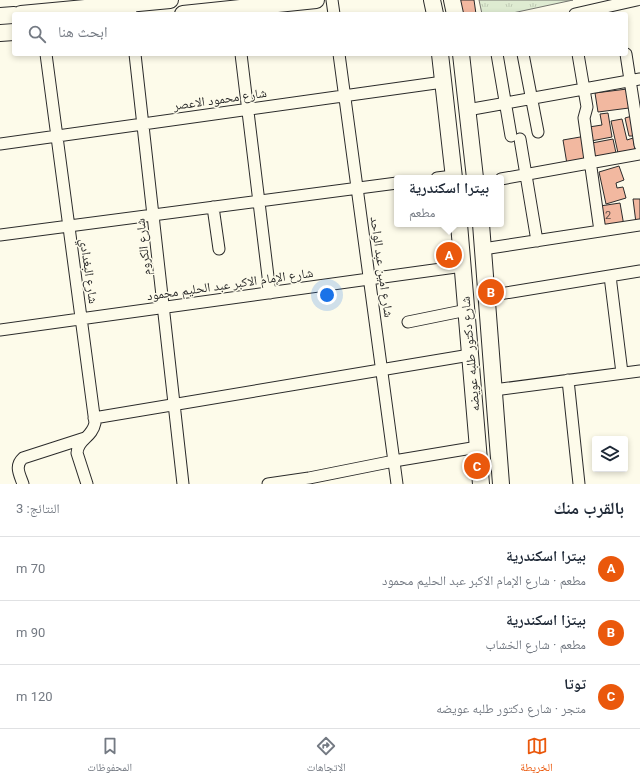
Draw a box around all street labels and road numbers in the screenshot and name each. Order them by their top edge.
street label: شارع محمود الاعصر [171,85,268,115]
street label: شارع امين عبد الواحد [366,216,397,319]
street label: شارع الكروم [133,217,155,276]
street label: شارع البغدادي [74,237,101,305]
street label: شارع الإمام الاكبر عبد الحليم محمود [146,265,314,305]
street label: شارع دكتور طلبه عويضه [457,296,484,412]

